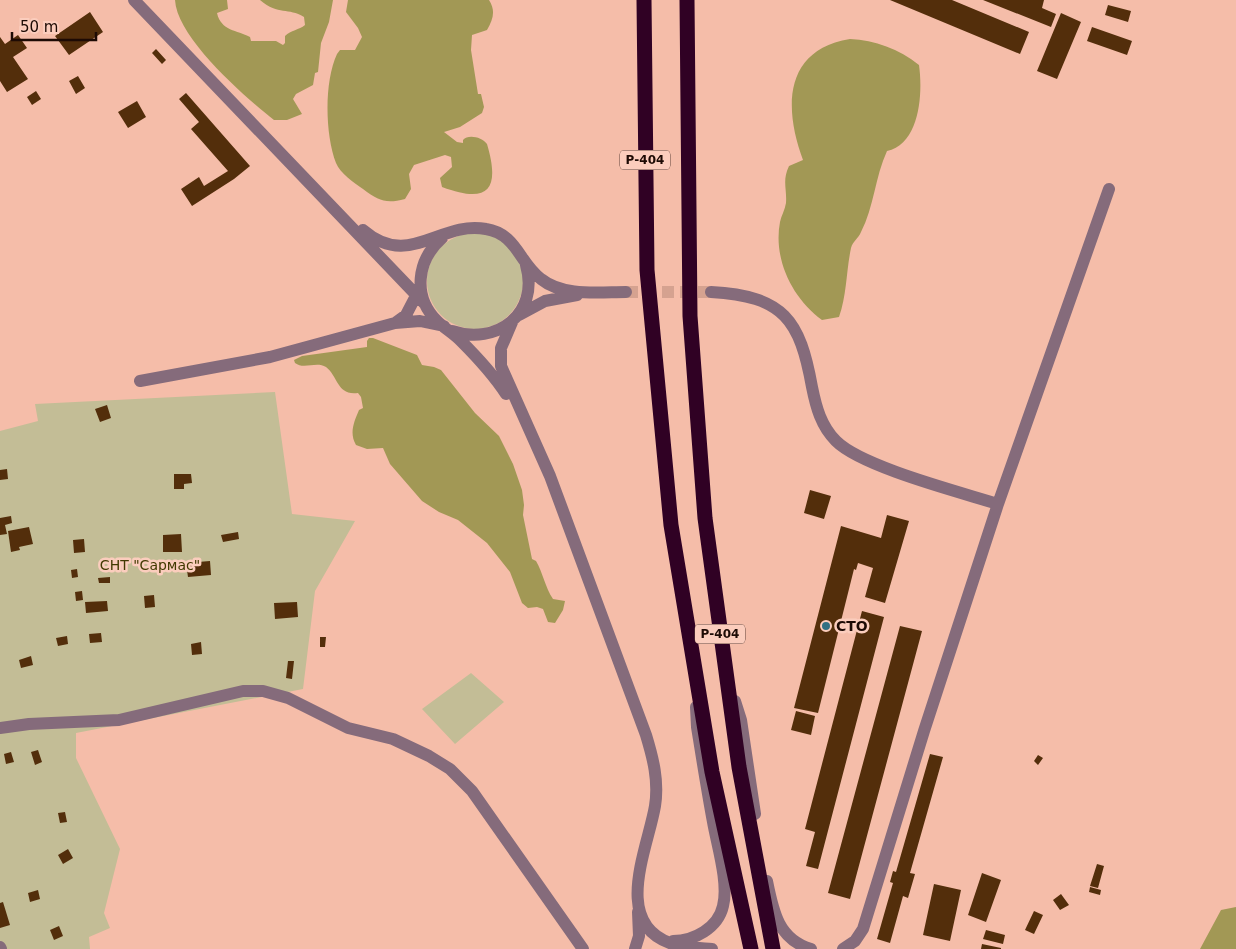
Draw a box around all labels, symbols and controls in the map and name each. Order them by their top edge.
scale bar [12,10,96,42]
text: 50 m [20,18,58,36]
road number: Р-404 [620,150,670,170]
park label: СНТ "Сармас" [100,557,200,573]
place label: СТО [836,618,868,634]
marker: СТО [820,620,832,632]
road number: Р-404 [695,624,745,644]

